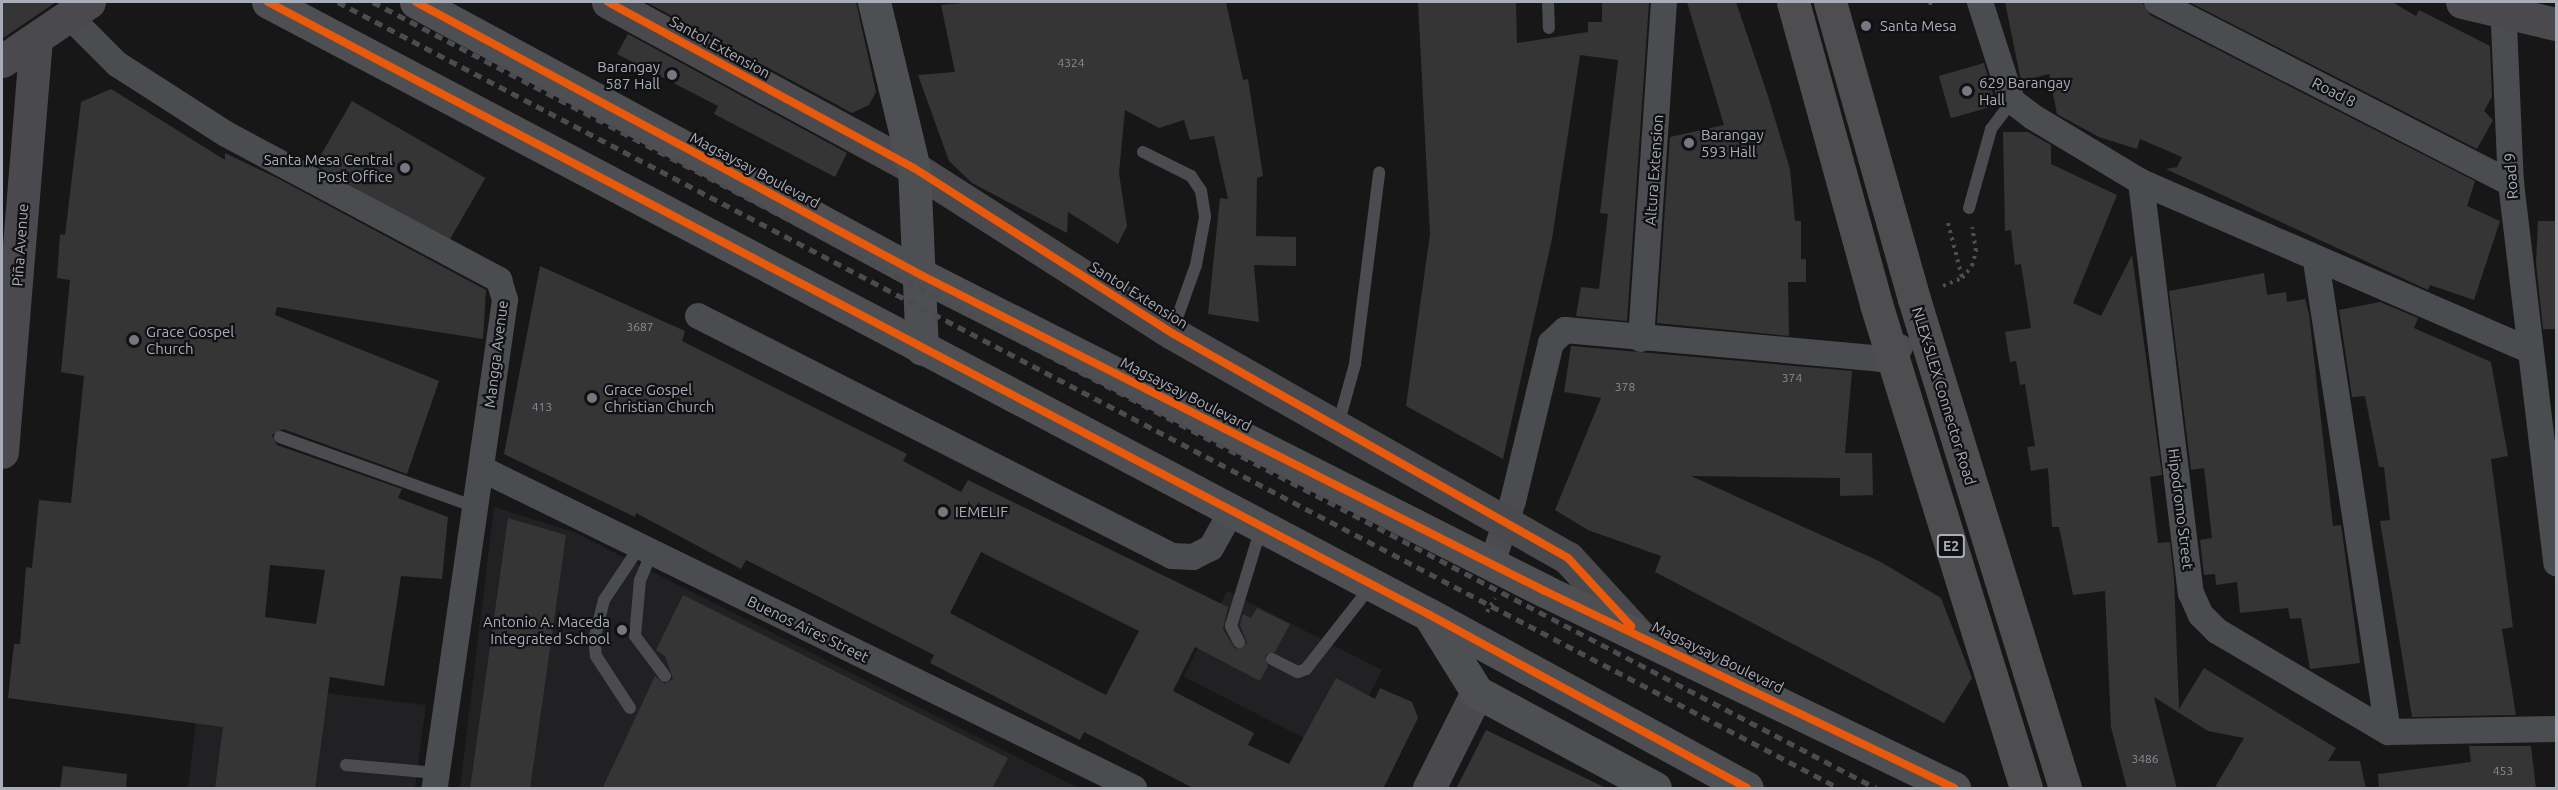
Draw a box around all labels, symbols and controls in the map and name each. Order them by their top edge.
street label: Santol Extension [666,12,774,82]
marker: Santa Mesa [1857,17,1875,35]
place label: Santa Mesa [1880,17,1957,35]
house number: 4324 [1057,56,1085,70]
place label: Barangay 587 Hall [597,57,660,92]
marker: Barangay 587 Hall [665,68,679,82]
place label: 629 Barangay Hall [1979,73,2071,108]
street label: Road 8 [2309,73,2359,111]
marker: 629 Barangay Hall [1960,84,1974,98]
street label: Altura Extension [1641,114,1667,226]
place label: Barangay 593 Hall [1701,125,1764,160]
street label: Magsaysay Boulevard [687,128,823,212]
marker: Barangay 593 Hall [1682,136,1696,150]
place label: Santa Mesa Central Post Office [264,150,393,185]
street label: Road 9 [2500,152,2522,200]
marker: Santa Mesa Central Post Office [398,161,412,175]
street label: Piña Avenue [8,203,32,287]
street label: Santol Extension [1087,258,1191,332]
street label: Mangga Avenue [480,299,512,409]
street label: NLEX-SLEX Connector Road [1908,305,1980,487]
house number: 3687 [626,320,654,334]
place label: Grace Gospel Church [146,322,234,357]
marker: Grace Gospel Church [127,333,141,347]
street label: Magsaysay Boulevard [1118,353,1254,435]
house number: 374 [1782,371,1802,385]
place label: Grace Gospel Christian Church [604,380,714,415]
house number: 378 [1615,380,1635,394]
marker: Grace Gospel Christian Church [585,391,599,405]
house number: 413 [532,400,552,414]
street label: Hipodromo Street [2165,447,2197,571]
place label: IEMELIF [955,503,1008,521]
marker: IEMELIF [936,505,950,519]
road number: E2 [1936,535,1966,557]
street label: Buenos Aires Street [744,592,872,666]
place label: Antonio A. Maceda Integrated School [483,612,610,647]
street label: Magsaysay Boulevard [1649,617,1787,697]
marker: Antonio A. Maceda Integrated School [615,623,629,637]
house number: 3486 [2131,752,2159,766]
house number: 453 [2493,764,2513,778]

